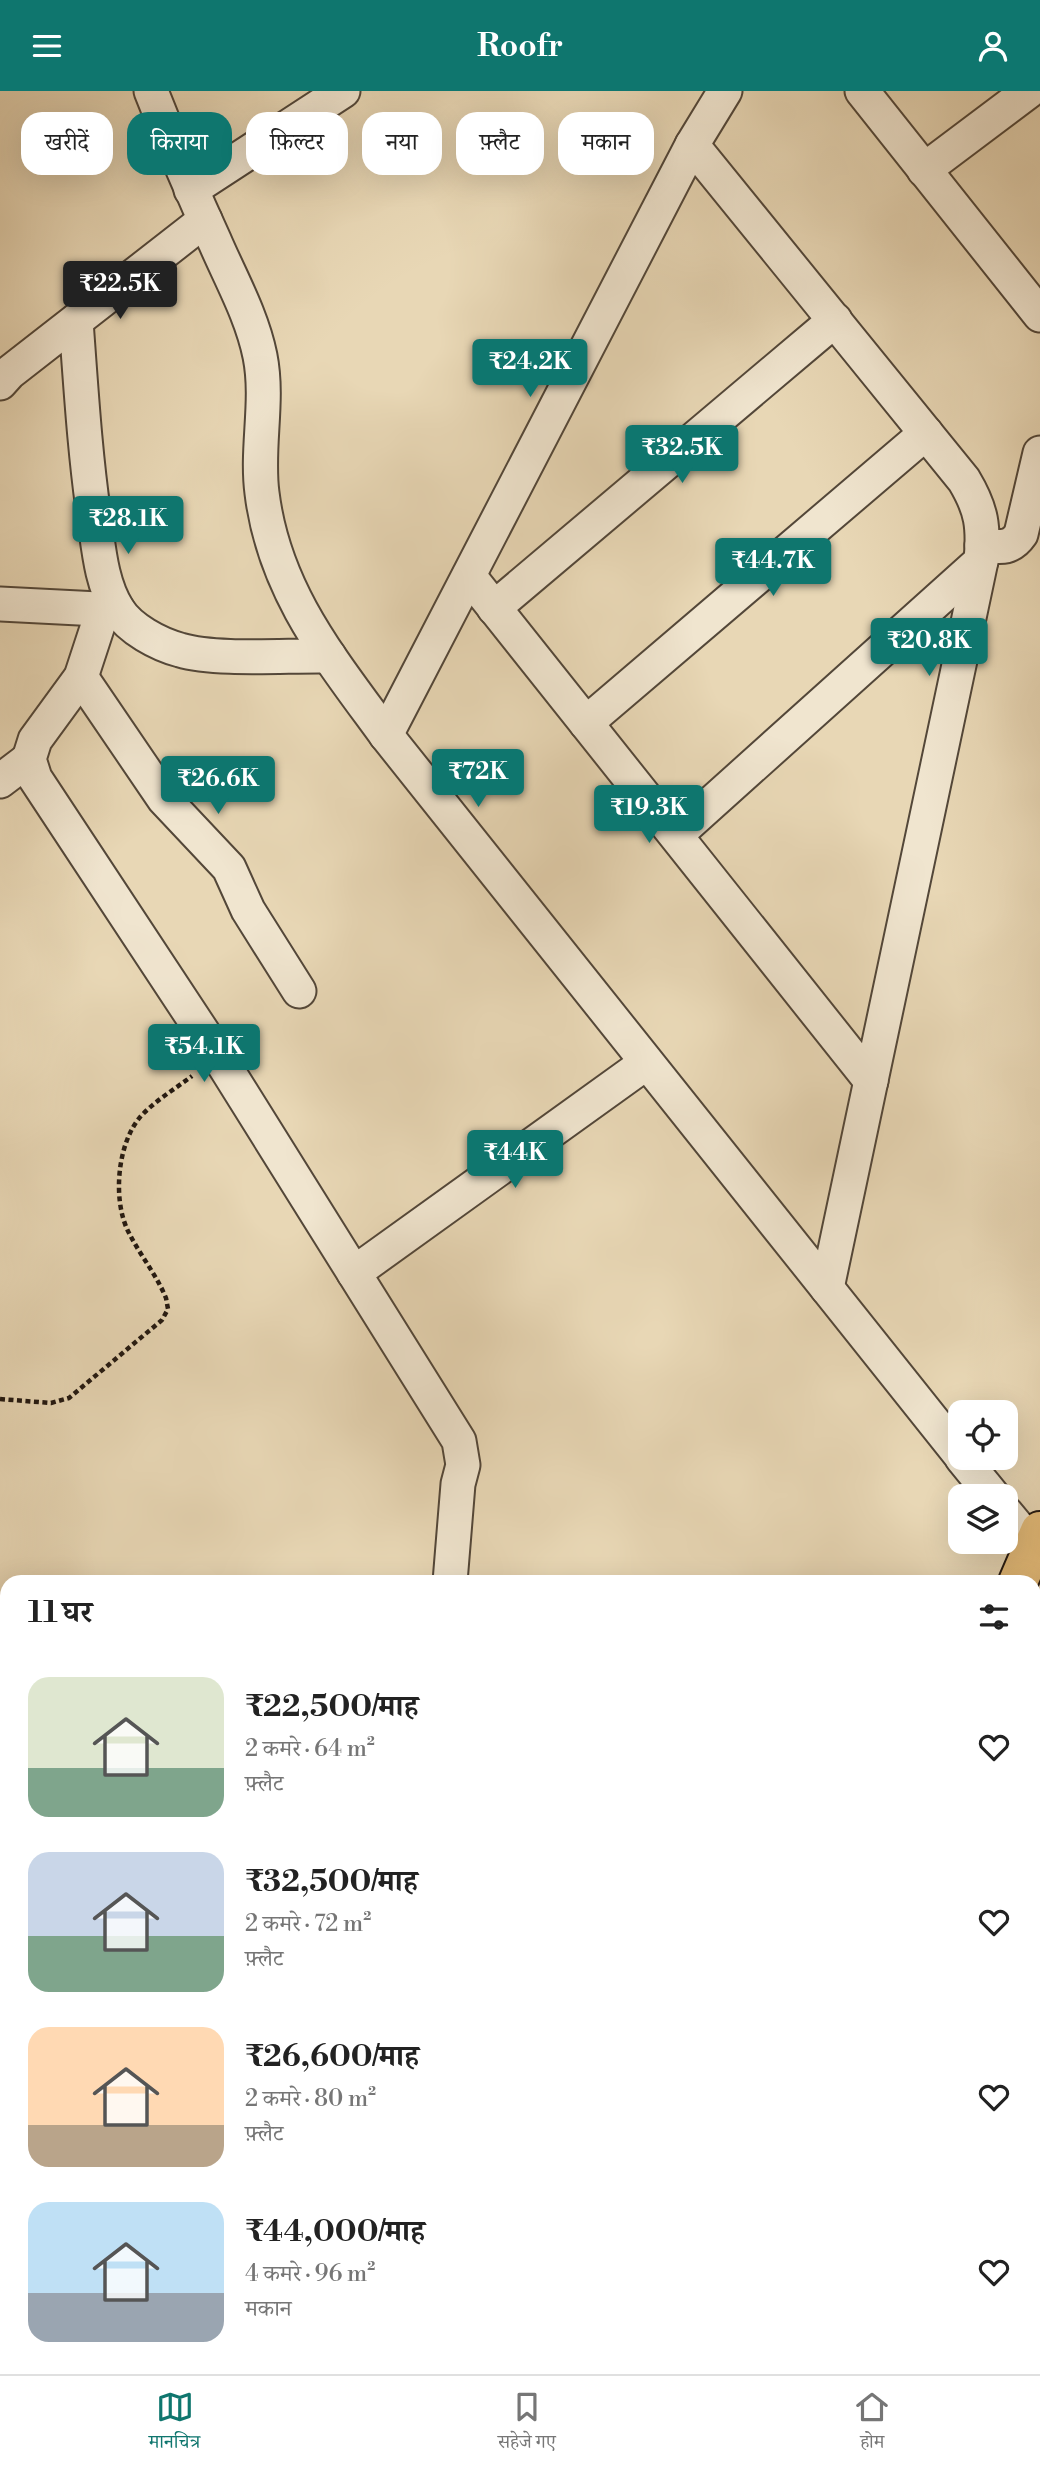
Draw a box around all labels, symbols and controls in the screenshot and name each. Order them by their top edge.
text: Roofr [477,26,563,66]
icon: menu [28,27,66,65]
icon: person [974,27,1012,65]
chip: खरीदें [21,112,113,175]
chip: किराया [127,112,232,175]
chip: फ़िल्टर [246,112,348,175]
chip: नया [362,112,442,175]
chip: फ़्लैट [456,112,544,175]
chip: मकान [558,112,654,175]
pin: ₹22.5K [63,261,177,321]
text: ₹22.5K [79,270,161,298]
pin: ₹24.2K [473,339,587,399]
text: ₹24.2K [488,348,572,376]
pin: ₹32.5K [625,425,739,485]
text: ₹32.5K [641,434,723,462]
pin: ₹28.1K [71,497,185,556]
text: ₹28.1K [88,505,168,533]
pin: ₹44.7K [716,539,830,598]
text: ₹44.7K [731,547,815,575]
pin: ₹20.8K [872,619,986,678]
text: ₹20.8K [887,627,971,655]
pin: ₹72K [437,749,519,809]
pin: ₹26.6K [161,757,275,816]
text: ₹72K [448,758,508,786]
text: ₹26.6K [177,765,259,793]
pin: ₹19.3K [592,785,706,845]
text: ₹19.3K [610,794,688,822]
pin: ₹54.1K [147,1025,261,1084]
text: ₹54.1K [164,1033,244,1061]
pin: ₹44K [474,1131,556,1190]
text: ₹44K [483,1139,547,1167]
map controls [948,1400,1018,1554]
button: locate [948,1400,1018,1470]
button: layers [948,1484,1018,1554]
text: 11 घर [28,1594,92,1632]
icon: filters [975,1598,1013,1636]
text: ₹22,500/माह [245,1688,418,1726]
icon: home [84,1705,168,1789]
icon: heart [975,1728,1013,1766]
text: 2 कमरे · 64 m² [245,1735,375,1763]
text: फ़्लैट [245,1770,283,1798]
text: ₹32,500/माह [245,1863,418,1901]
icon: home [84,1880,168,1964]
icon: heart [975,1903,1013,1941]
text: 2 कमरे · 72 m² [245,1910,371,1938]
text: फ़्लैट [245,1945,283,1973]
text: ₹26,600/माह [245,2038,419,2076]
icon: home [84,2055,168,2139]
icon: heart [975,2078,1013,2116]
text: 2 कमरे · 80 m² [245,2085,376,2113]
text: फ़्लैट [245,2120,283,2148]
text: ₹44,000/माह [245,2213,425,2251]
icon: home [84,2230,168,2314]
icon: heart [975,2253,1013,2291]
text: 4 कमरे · 96 m² [245,2260,375,2288]
text: मकान [245,2295,292,2323]
tab: मानचित्र [149,2388,200,2460]
tab: सहेजे गए [498,2388,556,2460]
tab: होम [853,2388,891,2460]

